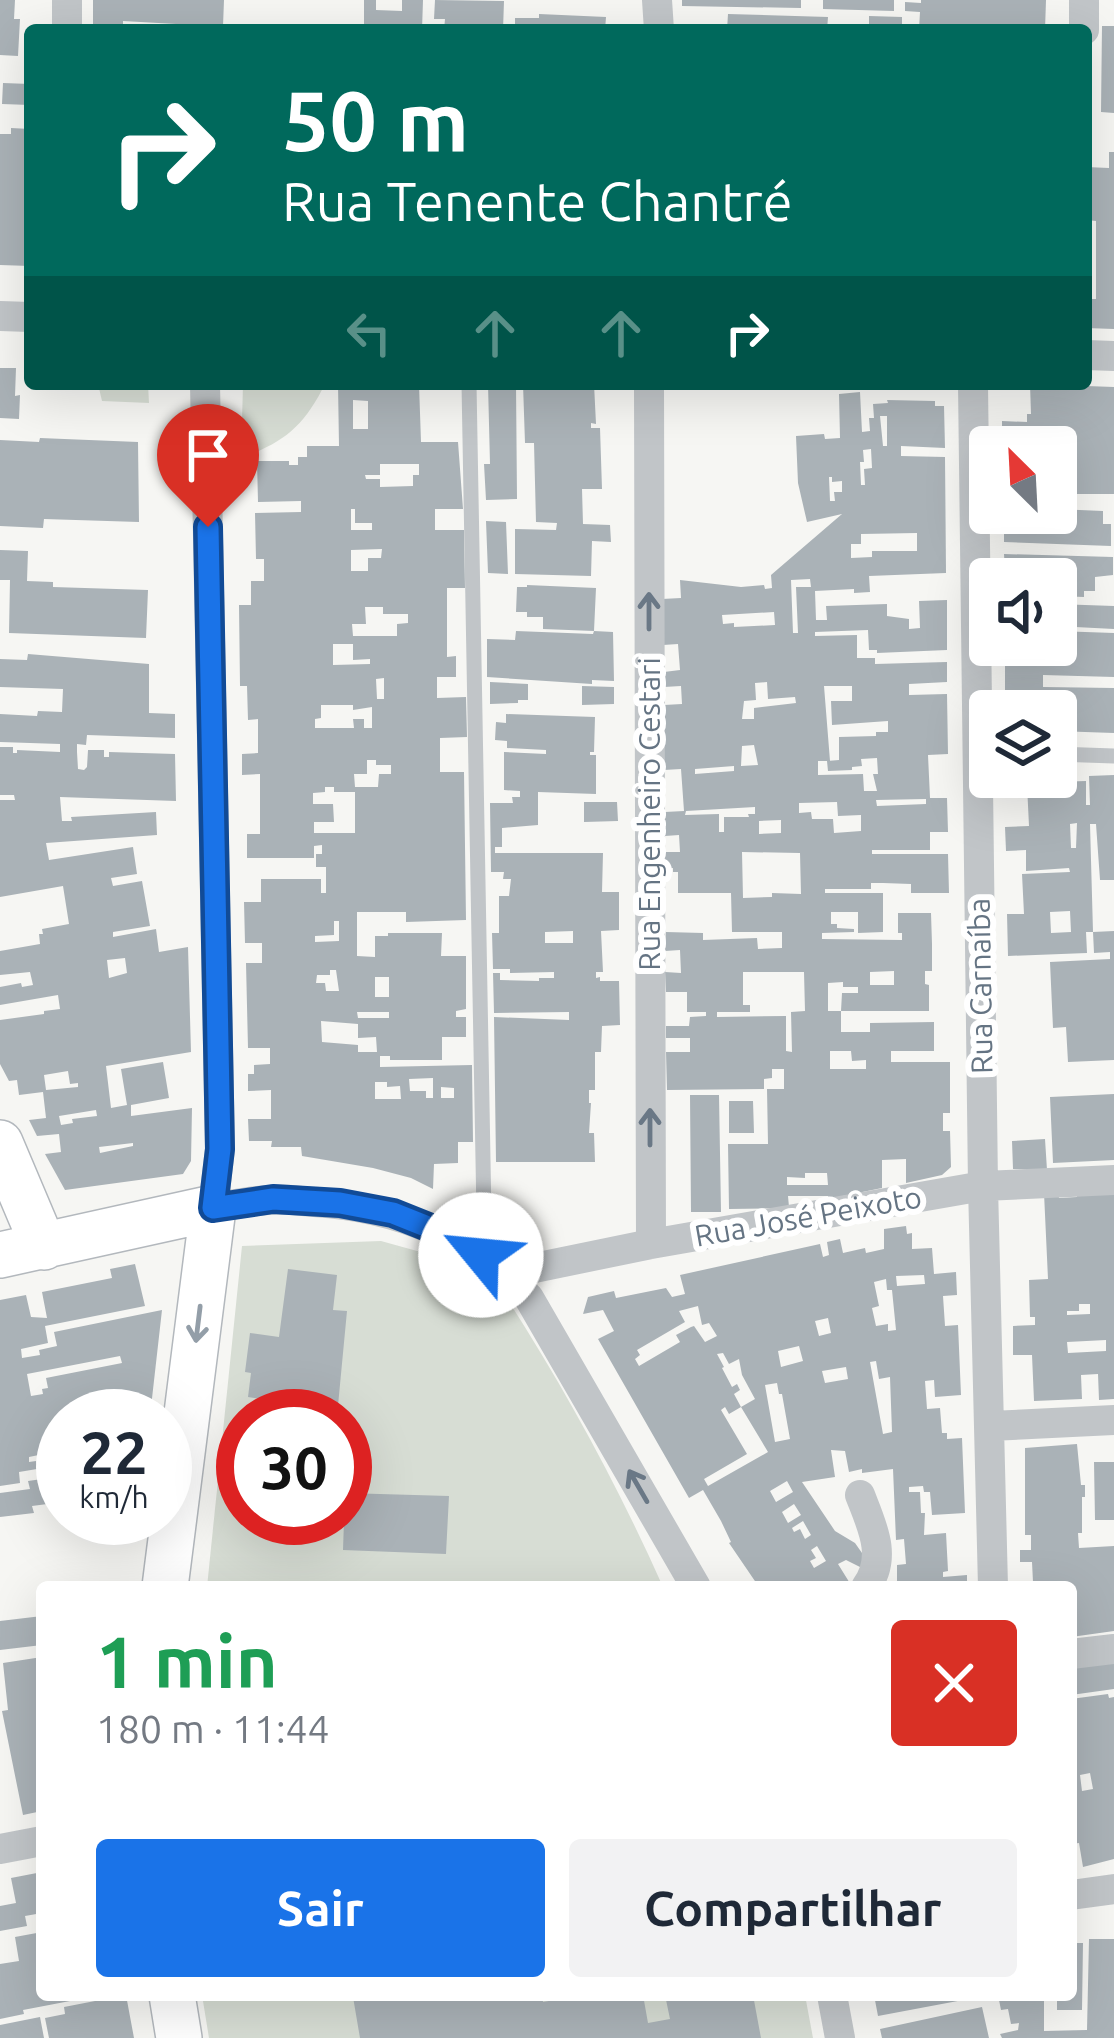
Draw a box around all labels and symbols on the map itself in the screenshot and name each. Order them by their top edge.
pin [157,404,259,527]
north arrow [969,426,1077,534]
one-way arrow [638,592,660,631]
street label: Rua Engenheiro Cestari [632,657,666,971]
street label: Rua Carnaíba [961,898,999,1074]
one-way arrow [639,1108,661,1147]
street label: Rua José Peixoto [692,1179,924,1253]
position arrow [418,1192,544,1318]
one-way arrow [186,1304,208,1343]
speed limit sign: 30 [216,1389,372,1545]
one-way arrow [625,1469,649,1504]

